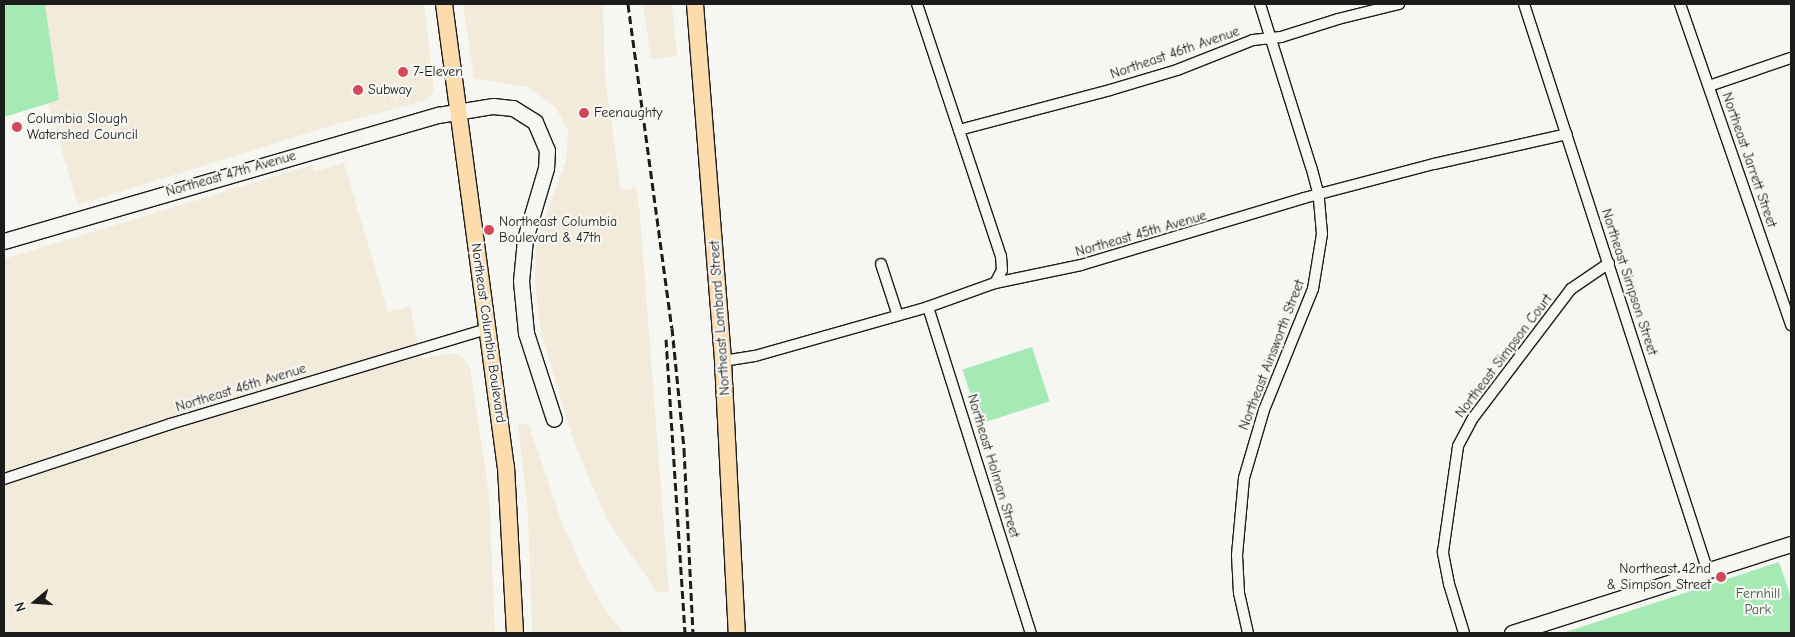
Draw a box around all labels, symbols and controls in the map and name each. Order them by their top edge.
street label: Northeast 46th Avenue [1108,23,1242,83]
place label: 7-Eleven [413,64,463,80]
marker: 7-Eleven [397,66,409,78]
place label: Subway [368,82,412,98]
marker: Subway [352,84,364,96]
street label: Northeast Jarrett Street [1718,90,1780,230]
place label: Feenaughty [594,105,663,121]
marker: Feenaughty [578,107,590,119]
place label: Columbia Slough Watershed Council [27,111,138,144]
marker: Columbia Slough Watershed Council [11,121,23,133]
street label: Northeast 47th Avenue [164,147,298,201]
street label: Northeast 45th Avenue [1074,207,1208,261]
street label: Northeast Simpson Street [1597,207,1661,357]
place label: Northeast Columbia Boulevard & 47th [499,214,617,246]
marker: Northeast Columbia Boulevard & 47th [483,224,495,236]
street label: Northeast Lombard Street [706,240,734,396]
street label: Northeast Columbia Boulevard [467,242,509,424]
street label: Northeast Ainsworth Street [1236,277,1308,433]
street label: Northeast Simpson Court [1452,291,1556,421]
street label: Northeast 46th Avenue [174,360,308,416]
street label: Northeast Holman Street [963,392,1023,540]
place label: Northeast 42nd & Simpson Street [1607,561,1711,594]
marker: Northeast 42nd & Simpson Street [1715,571,1727,583]
north arrow [10,577,60,627]
park label: Fernhill Park [1736,586,1780,618]
text: N [11,600,30,614]

